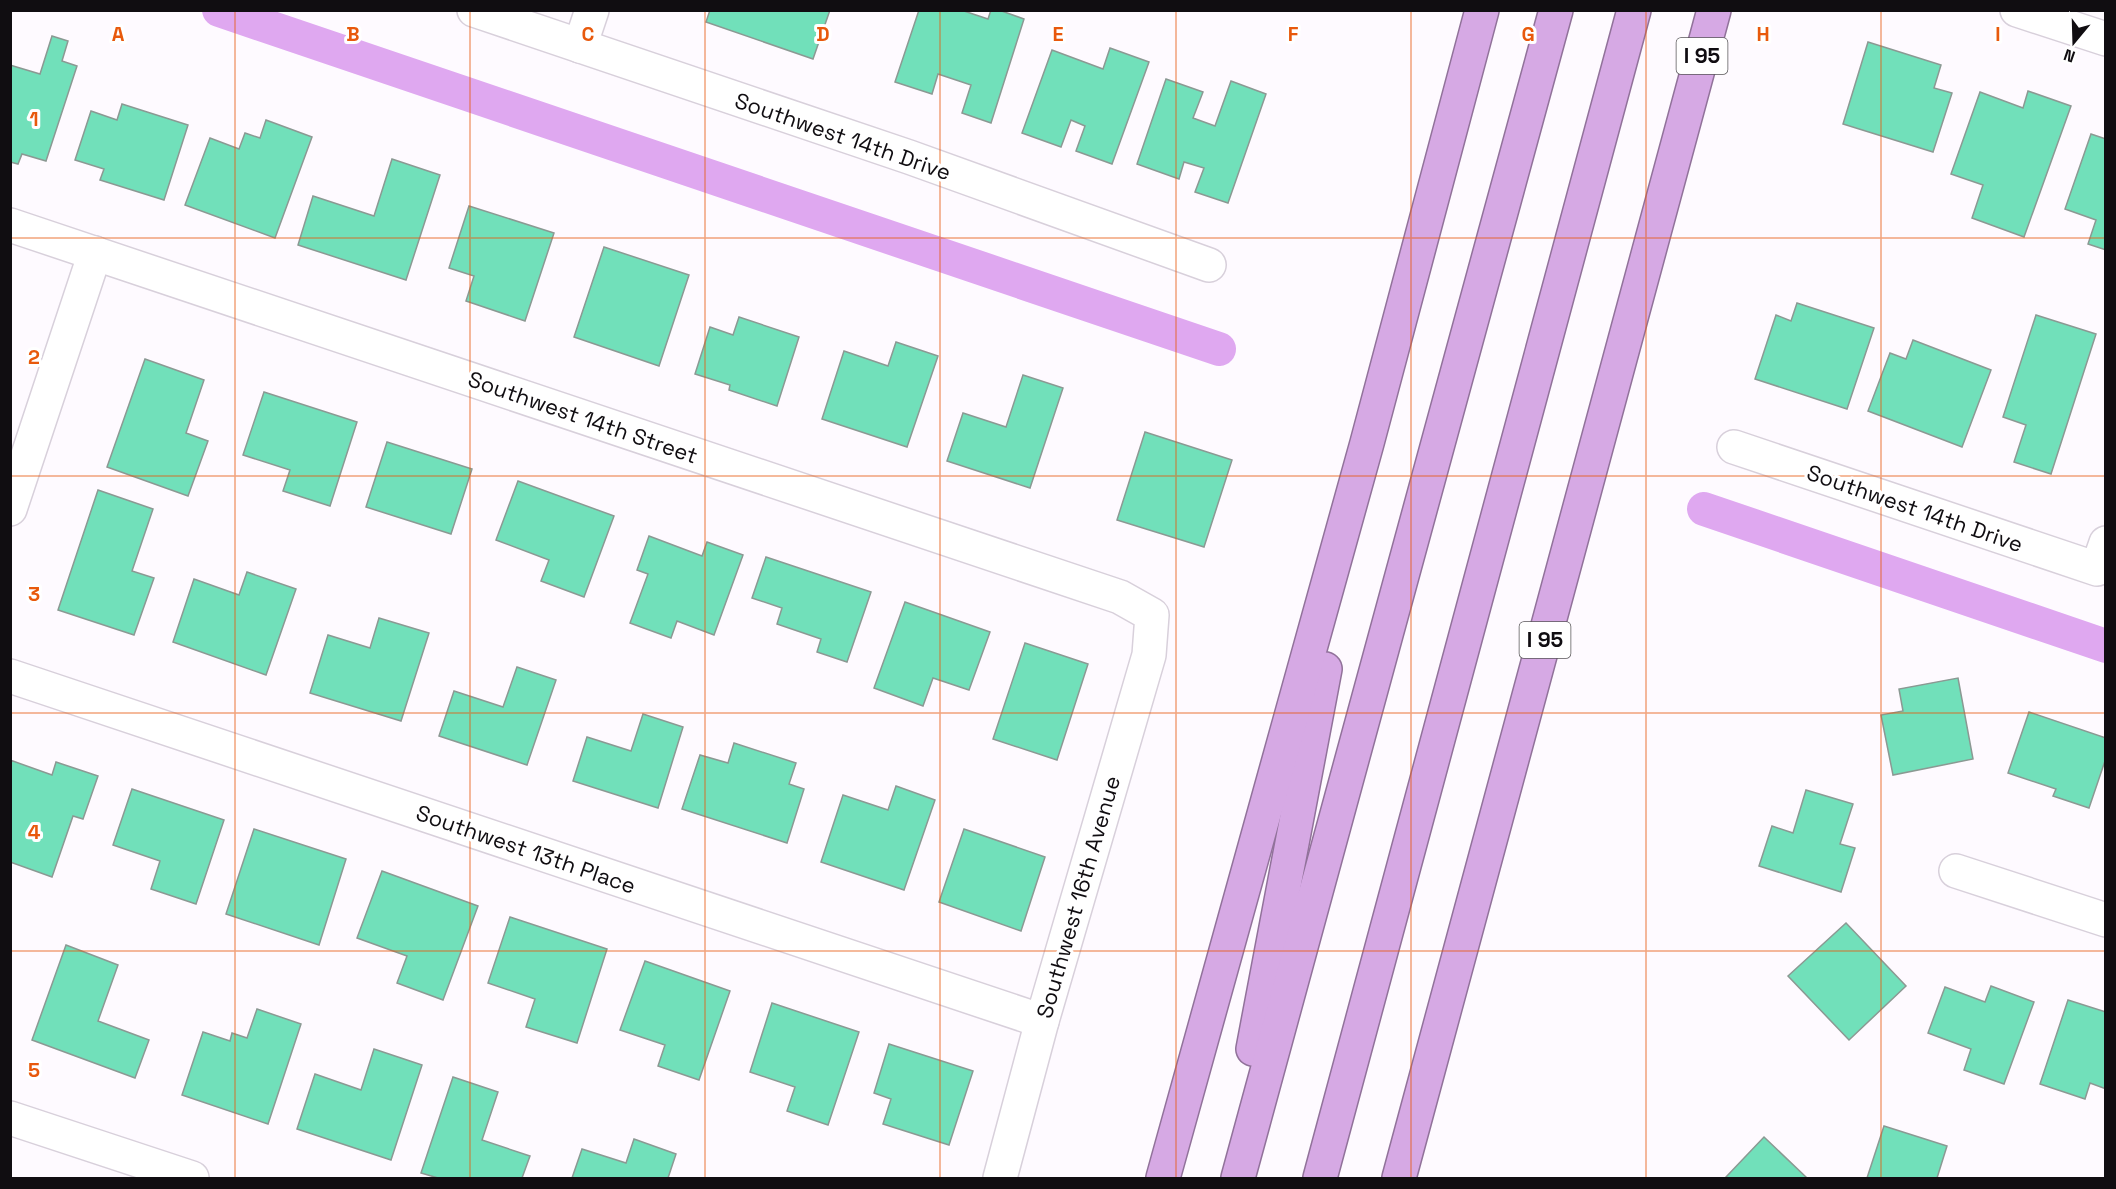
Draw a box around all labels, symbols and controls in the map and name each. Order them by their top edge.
north arrow [2044,12,2104,72]
text: A [112,21,125,47]
text: B [346,21,360,47]
text: C [582,21,595,47]
text: D [816,21,830,47]
text: E [1052,21,1064,47]
text: F [1288,21,1299,47]
text: G [1521,21,1535,47]
text: H [1756,21,1770,47]
text: I [1995,21,2001,47]
road number: I 95 [1676,38,1728,74]
text: N [2061,44,2078,67]
street label: Southwest 14th Drive [731,86,955,186]
text: 1 [29,106,39,132]
text: 2 [28,344,40,370]
street label: Southwest 14th Street [464,365,702,469]
street label: Southwest 14th Drive [1803,458,2027,558]
text: 3 [28,581,40,607]
road number: I 95 [1520,622,1570,658]
street label: Southwest 16th Avenue [1030,773,1126,1021]
street label: Southwest 13th Place [412,798,640,900]
text: 4 [28,819,41,845]
text: 5 [28,1057,40,1083]

